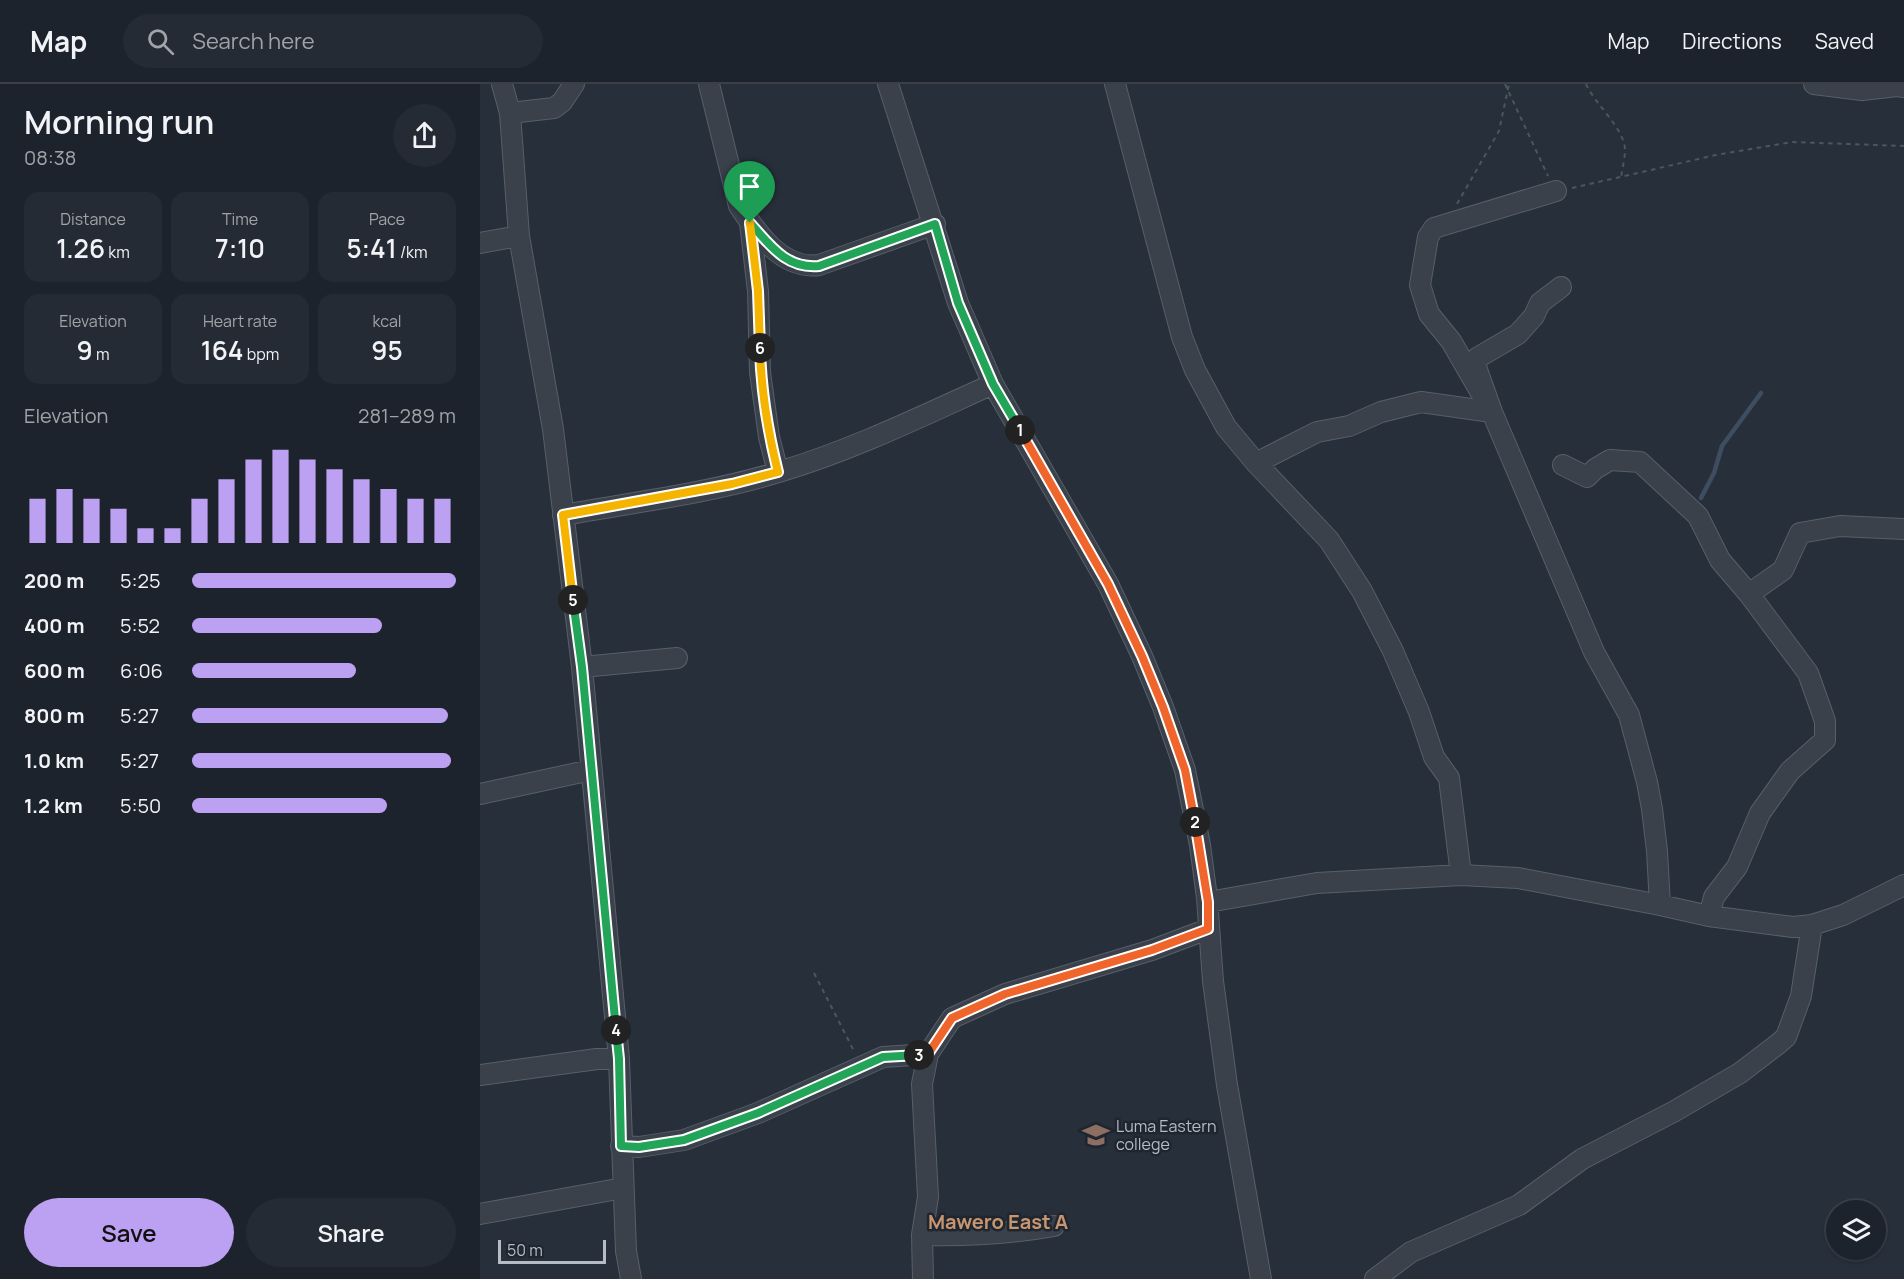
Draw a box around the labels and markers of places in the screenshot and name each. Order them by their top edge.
pin [724,161,775,223]
pin: 6 [745,333,775,363]
pin: 1 [1005,415,1035,445]
pin: 5 [558,585,588,615]
pin: 2 [1180,807,1210,837]
pin: 4 [601,1015,631,1045]
pin: 3 [904,1040,934,1070]
place label: Luma Eastern college [1116,1115,1216,1155]
school or university icon: Luma Eastern college [1081,1120,1111,1150]

